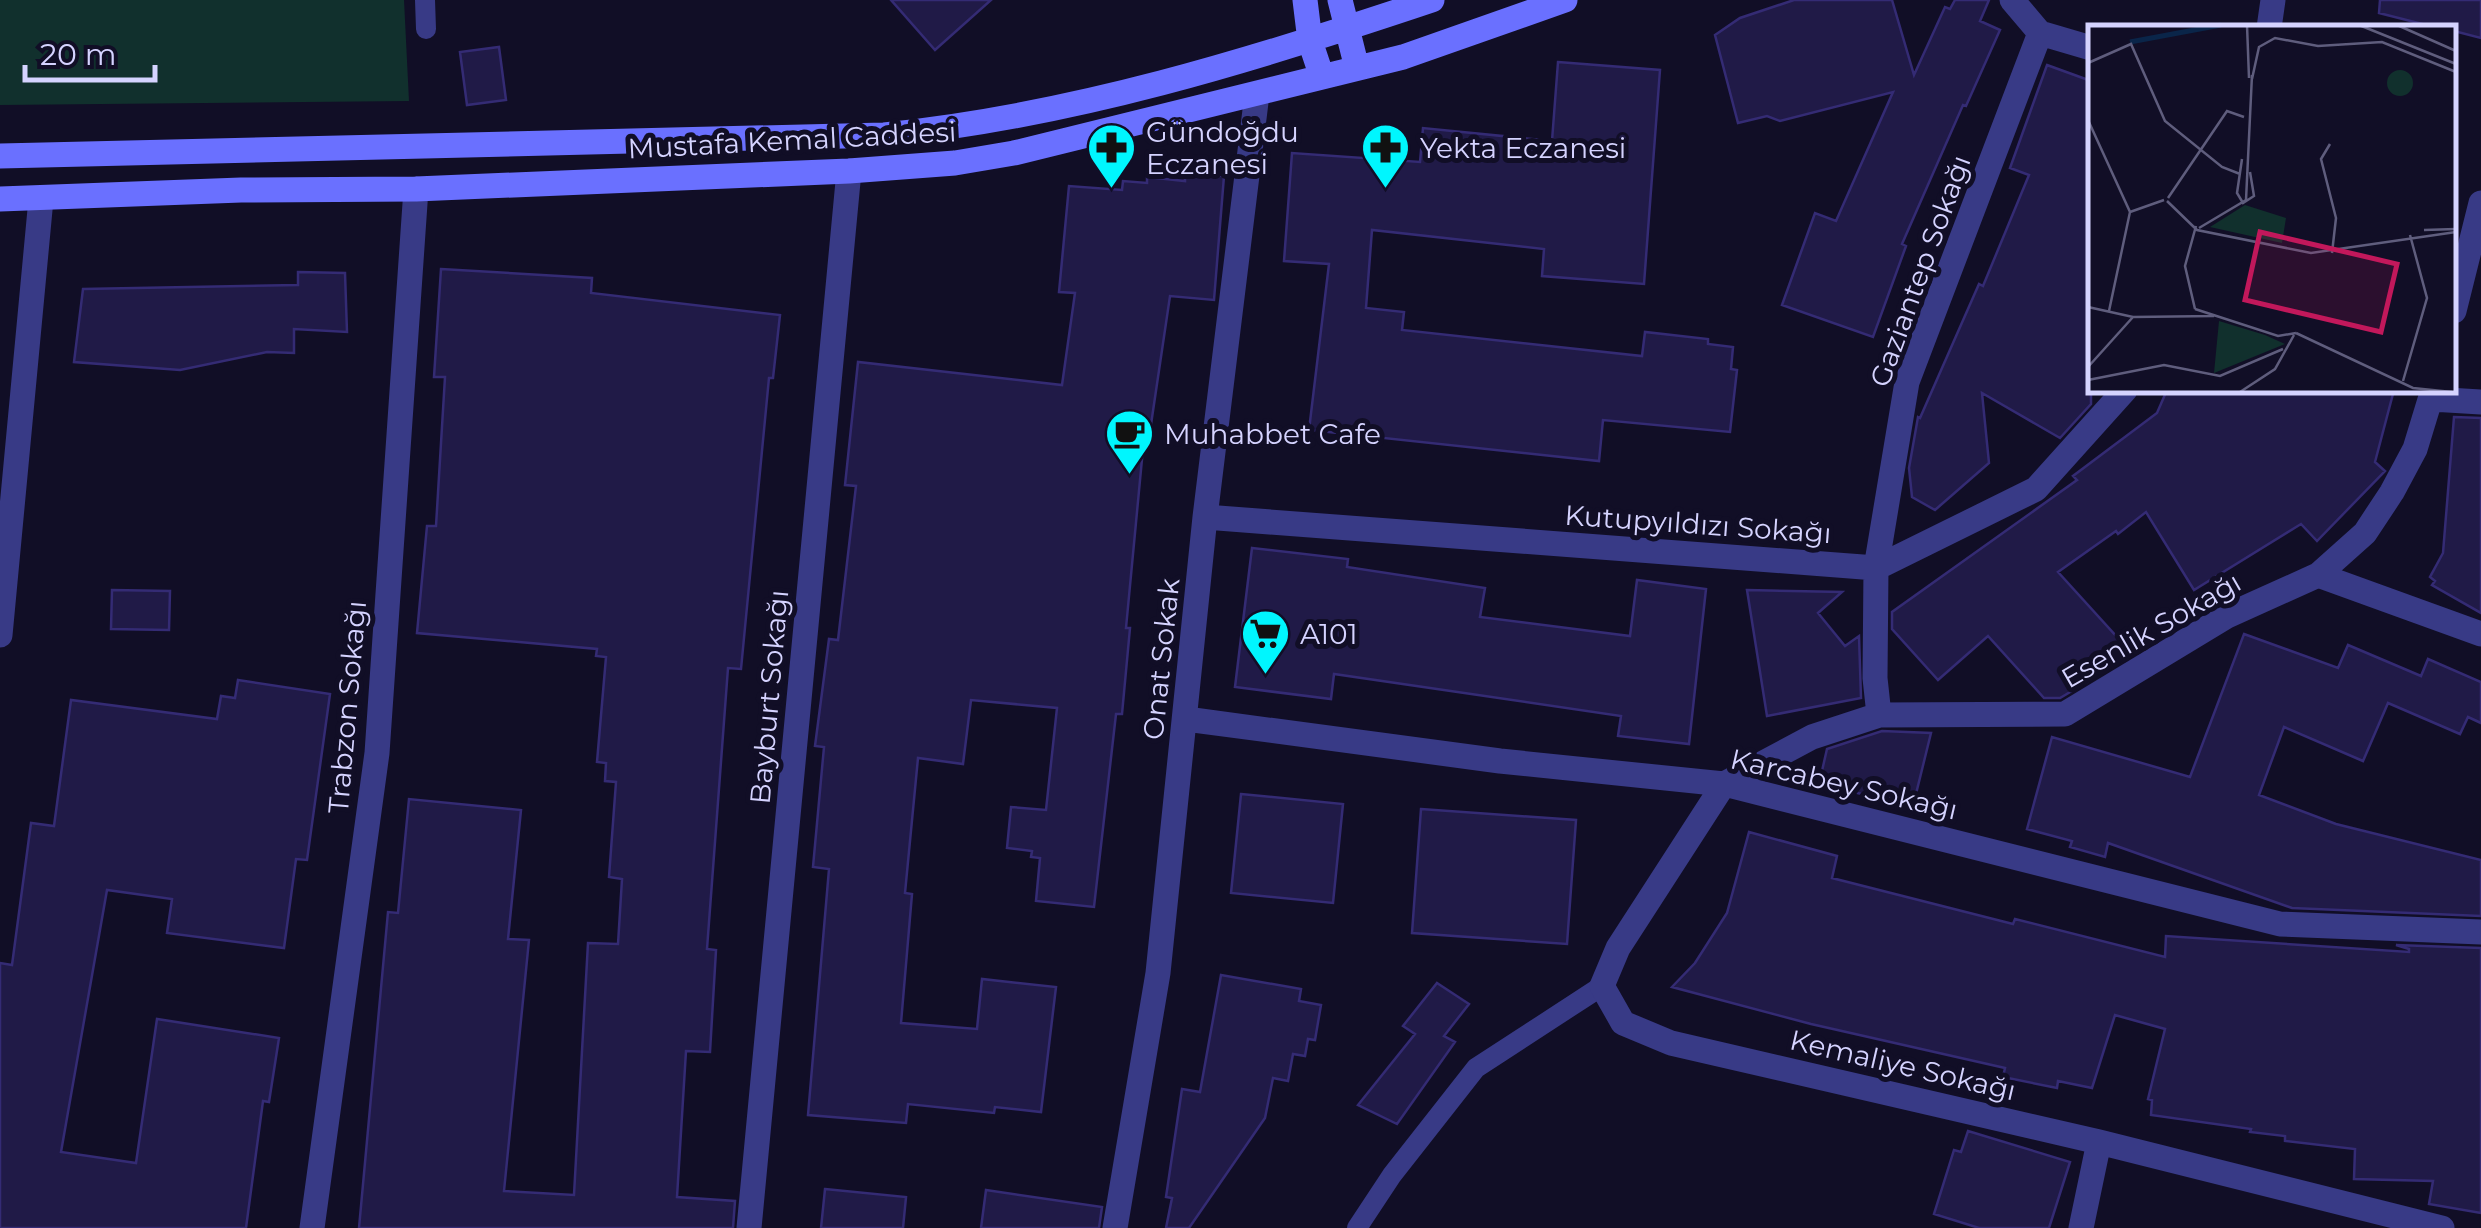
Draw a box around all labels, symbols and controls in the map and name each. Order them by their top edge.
scale bar [25,20,155,82]
inset map [2088,25,2456,392]
text: 20 m [40,36,117,73]
street label: Mustafa Kemal Caddesi [627,114,957,166]
place label: Gündoğdu Eczanesi [1146,115,1299,181]
pharmacy icon: Gündoğdu Eczanesi [1085,122,1137,190]
pharmacy icon: Yekta Eczanesi [1359,122,1411,190]
place label: Yekta Eczanesi [1420,131,1626,165]
street label: Gaziantep Sokağı [1862,151,1978,391]
cafe icon: Muhabbet Cafe [1103,408,1155,476]
place label: Muhabbet Cafe [1164,417,1381,451]
street label: Kutupyıldızı Sokağı [1563,498,1833,550]
street label: Esenlik Sokağı [2055,565,2247,695]
street label: Onat Sokak [1136,576,1186,741]
street label: Bayburt Sokağı [743,588,795,806]
street label: Trabzon Sokağı [321,599,373,815]
supermarket icon: A101 [1239,608,1291,676]
place label: A101 [1300,617,1358,651]
street label: Karcabey Sokağı [1727,741,1961,827]
street label: Kemaliye Sokağı [1787,1022,2019,1108]

